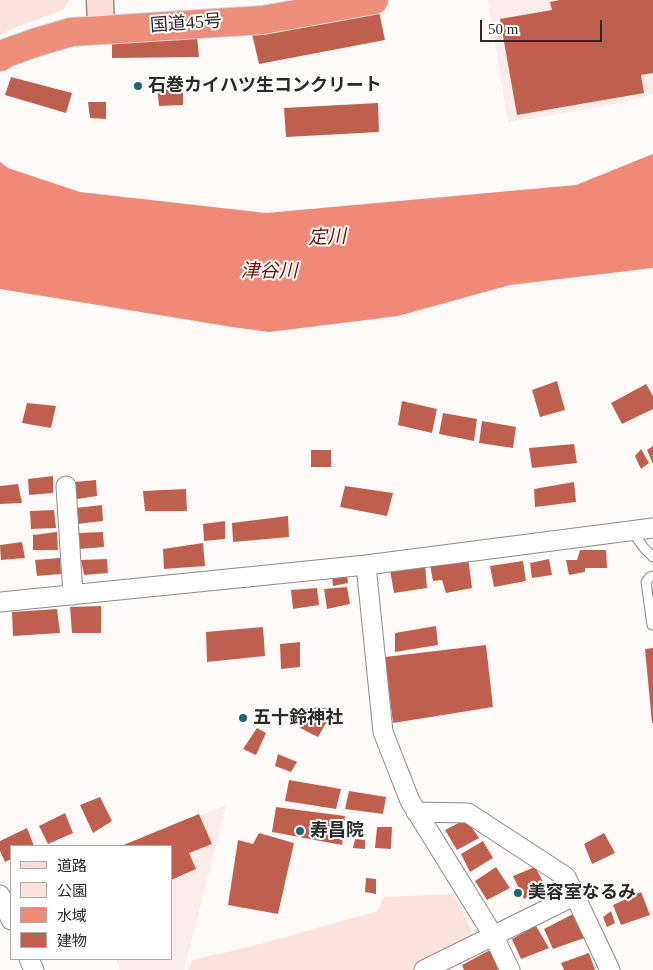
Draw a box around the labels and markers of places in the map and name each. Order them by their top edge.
place label: 石巻カイハツ生コンクリート [148,75,382,97]
marker: 石巻カイハツ生コンクリート [132,80,144,92]
place label: 五十鈴神社 [253,707,343,729]
marker: 五十鈴神社 [237,712,249,724]
place label: 寿昌院 [310,820,364,842]
marker: 寿昌院 [294,825,306,837]
place label: 美容室なるみ [528,882,636,904]
marker: 美容室なるみ [512,887,524,899]

